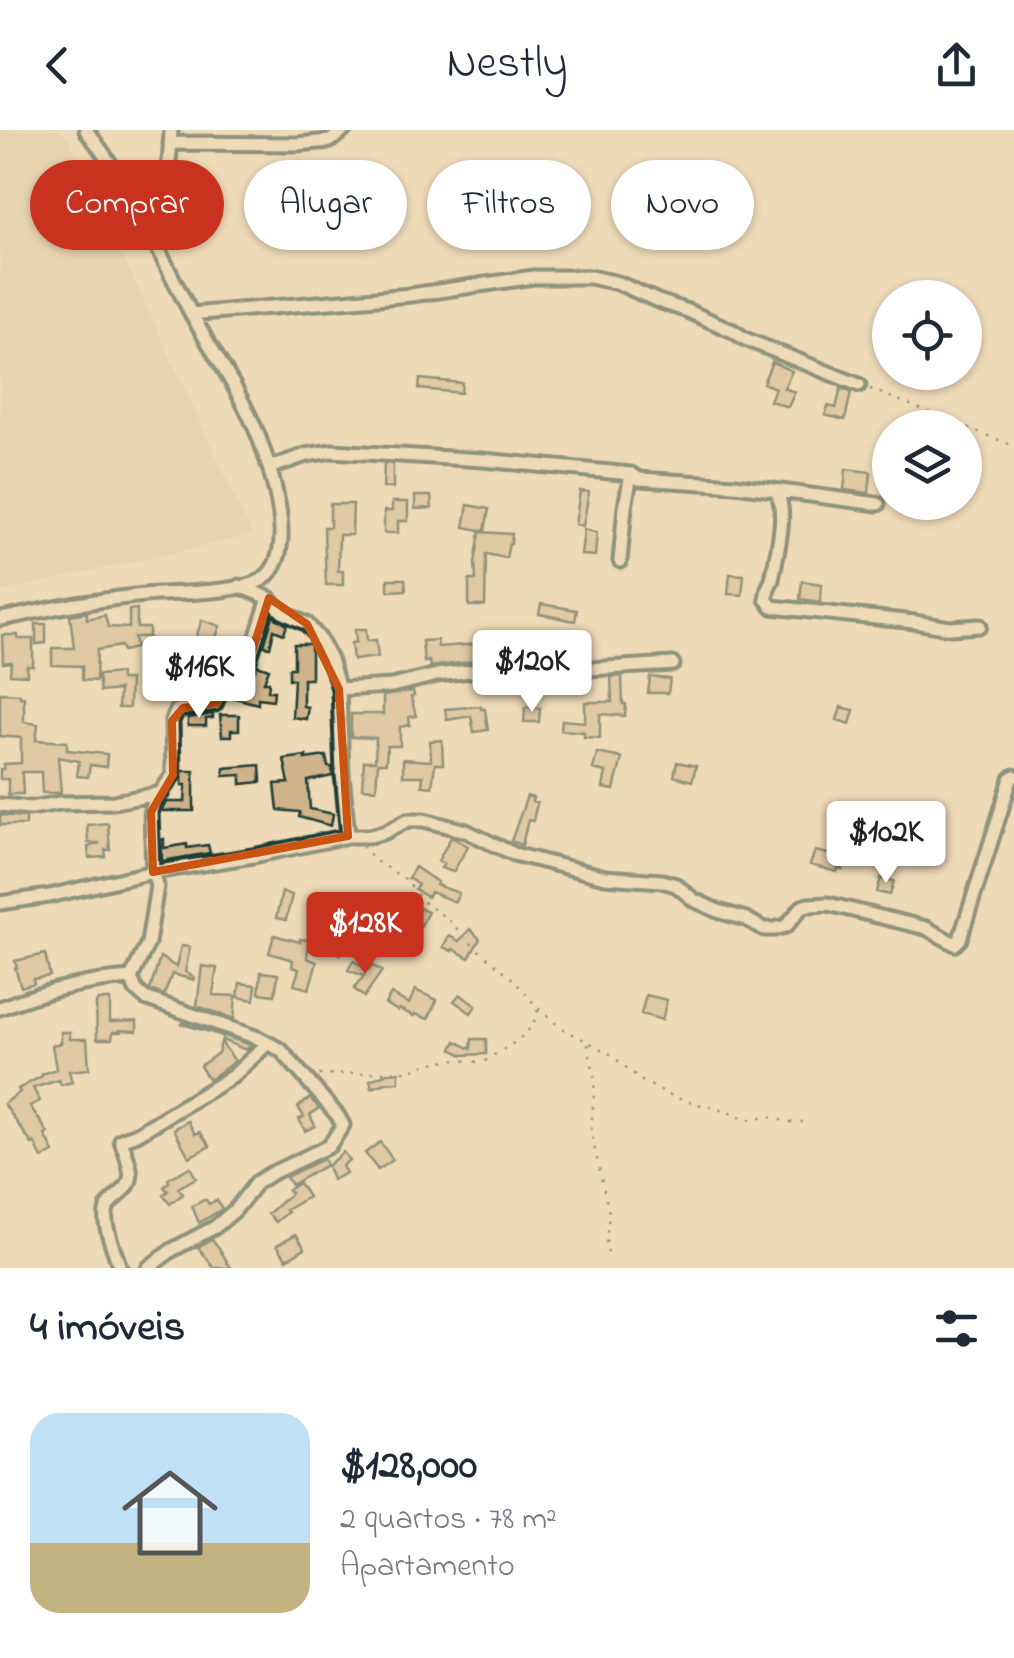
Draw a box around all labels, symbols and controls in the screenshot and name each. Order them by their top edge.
text: Nestly [446,32,568,98]
icon: back [30,38,85,93]
icon: share [929,38,984,93]
chip: Comprar [30,160,224,250]
chip: Alugar [244,160,407,250]
chip: Filtros [427,160,591,250]
chip: Novo [611,160,754,250]
map controls [872,280,982,520]
button: locate [872,280,982,390]
button: layers [872,410,982,520]
pin: $120K [462,630,602,715]
pin: $116K [129,636,269,721]
text: $120K [495,639,569,686]
text: $116K [164,645,234,692]
pin: $102K [816,801,956,886]
text: $102K [849,810,923,857]
pin: $128K [295,892,435,977]
text: $128K [329,901,401,948]
text: 4 imóveis [30,1298,185,1359]
icon: filters [929,1301,984,1356]
text: $128,000 [340,1436,477,1497]
icon: home [110,1453,230,1573]
text: 2 quartos · 78 m² [340,1497,557,1544]
text: Apartamento [340,1544,515,1591]

